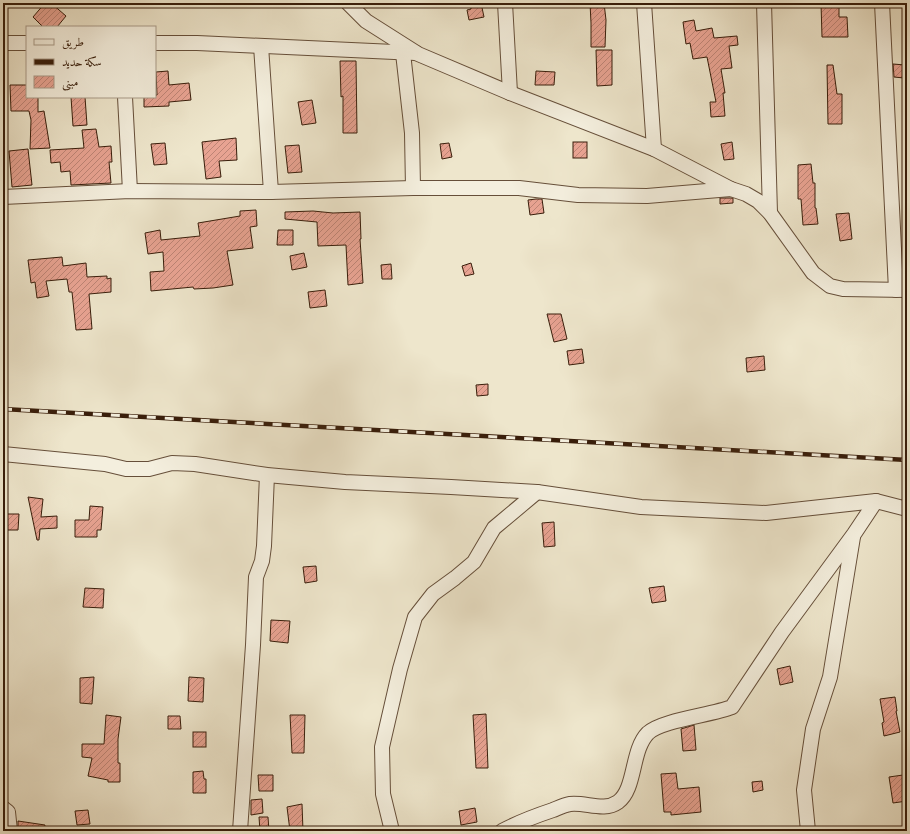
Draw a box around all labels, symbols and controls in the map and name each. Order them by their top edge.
legend [26,26,156,98]
text: طريق [62,34,84,50]
text: سكة حديد [62,54,102,70]
text: مبنى [62,74,78,91]

